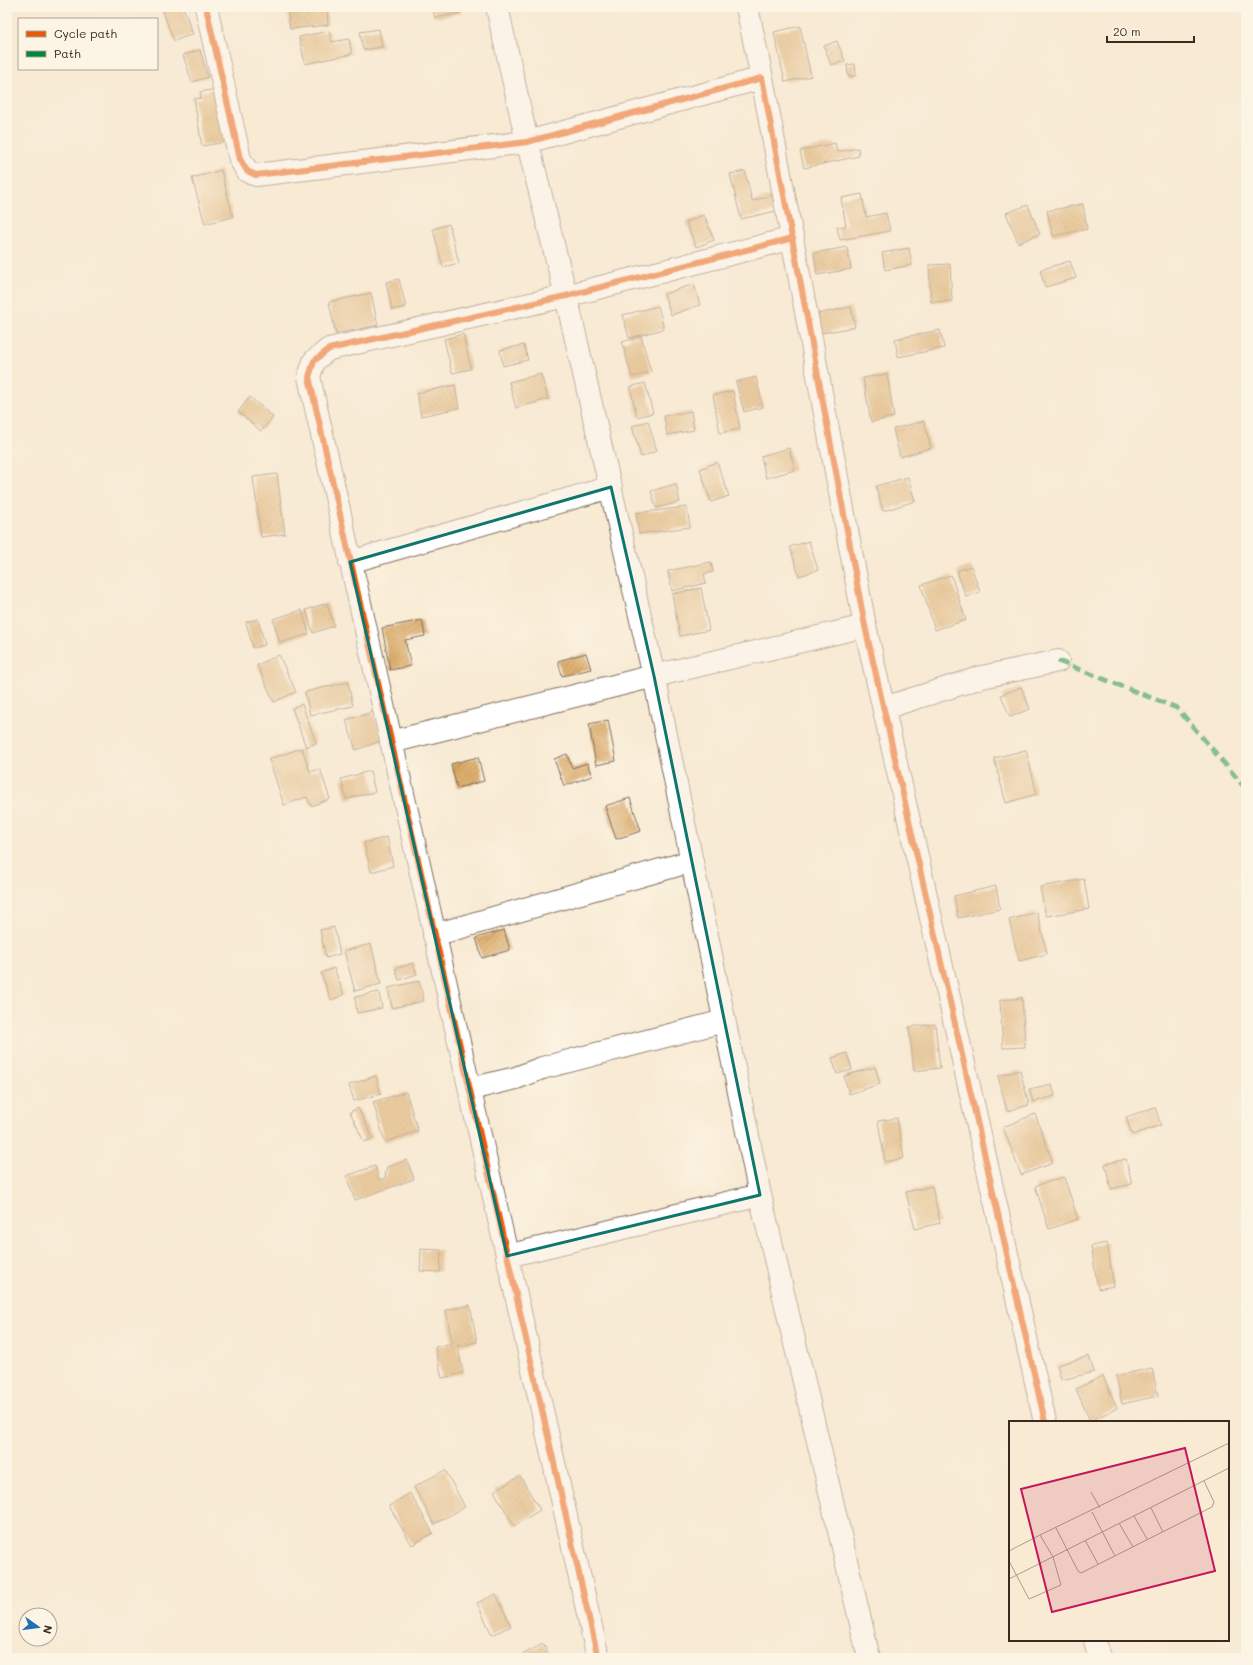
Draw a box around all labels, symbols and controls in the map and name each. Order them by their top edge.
legend [18,18,158,70]
scale bar [1107,18,1194,44]
text: 20 m [1113,23,1141,39]
text: Cycle path [54,25,117,41]
text: Path [54,45,81,61]
inset map [1009,1421,1229,1641]
north arrow [18,1607,58,1647]
text: N [40,1624,56,1635]

